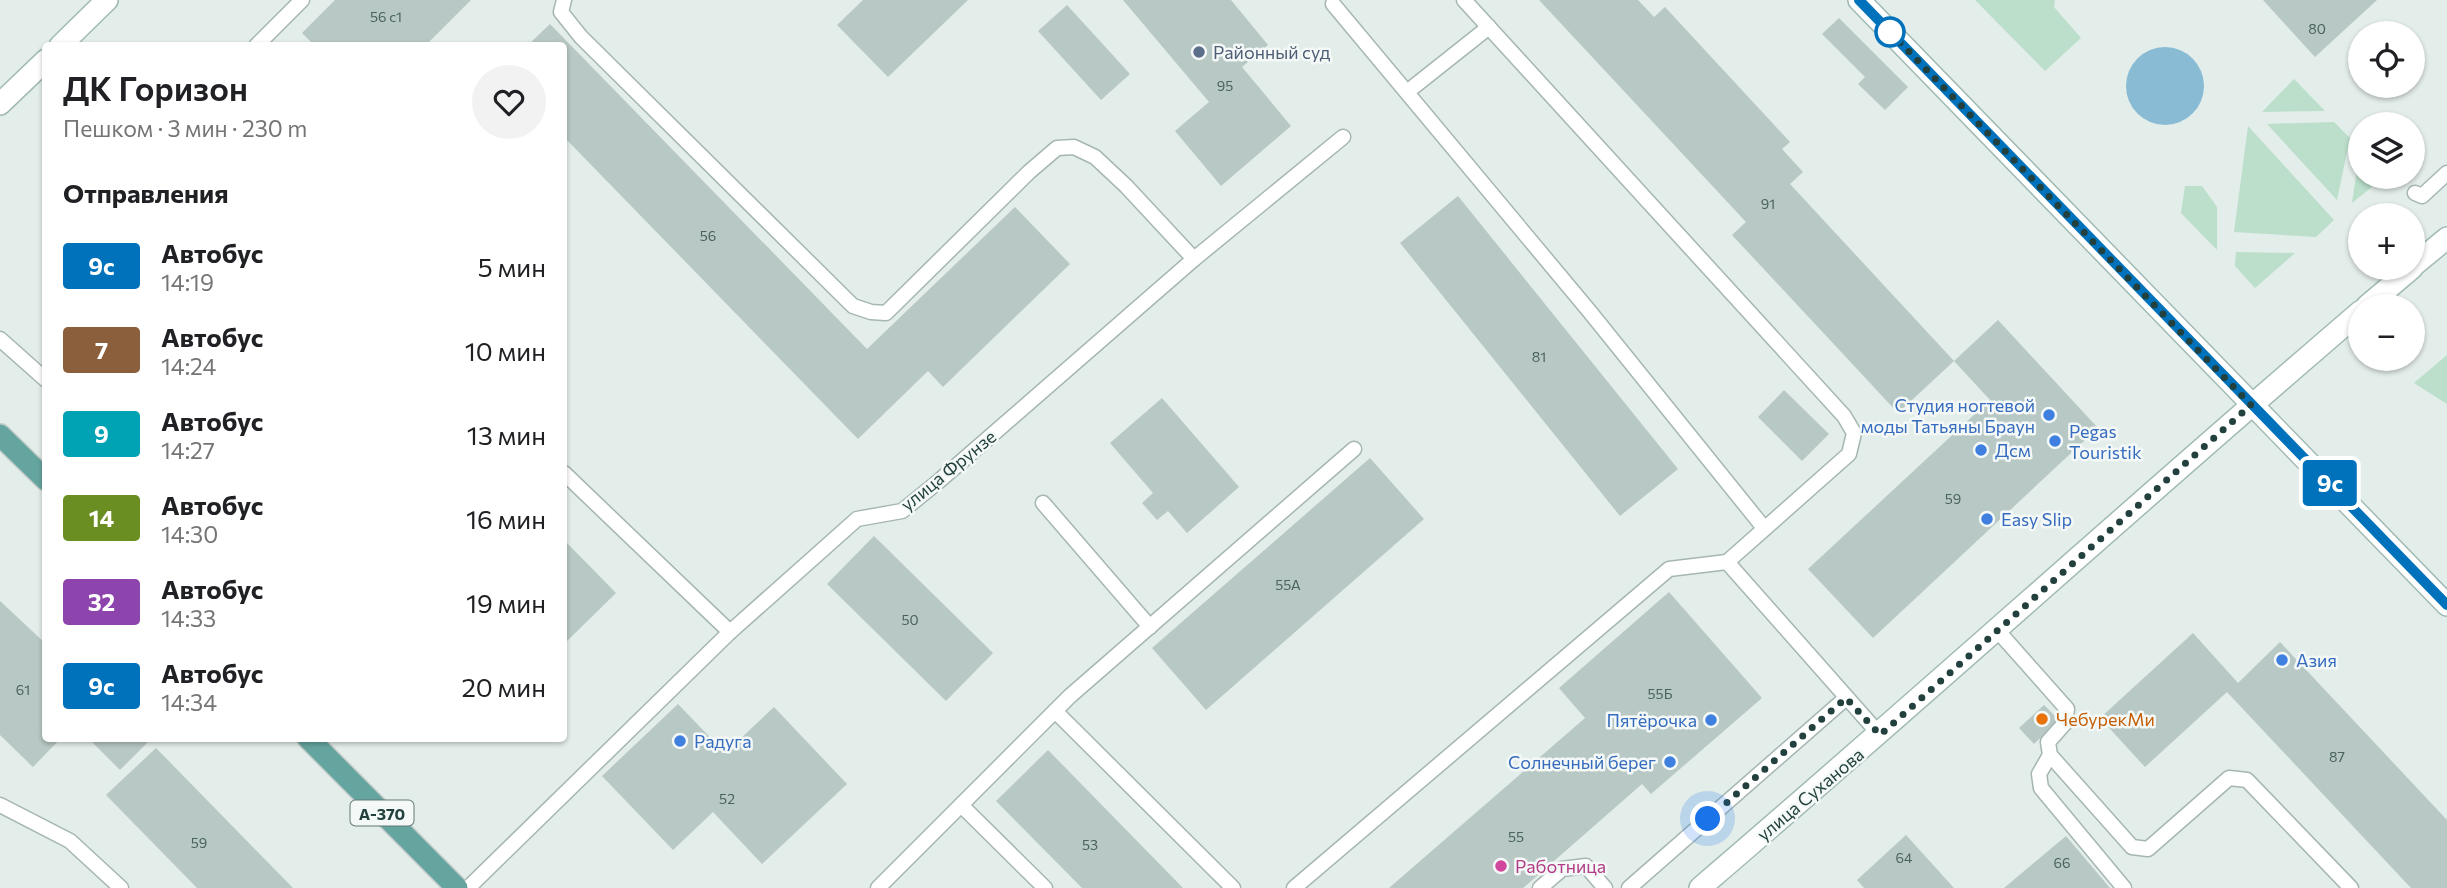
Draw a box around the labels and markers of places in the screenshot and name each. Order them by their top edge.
unlabelled marker [1875,17,1905,47]
place label: Районный суд [1213,41,1331,63]
marker: Районный суд [1191,44,1207,60]
place label: Студия ногтевой моды Татьяны Браун [1861,394,2035,437]
marker: Студия ногтевой моды Татьяны Браун [2041,407,2057,423]
place label: Pegas Touristik [2069,420,2142,463]
marker: Pegas Touristik [2047,433,2063,449]
place label: Дсм [1995,439,2031,461]
marker: Дсм [1973,442,1989,458]
place label: Easy Slip [2001,508,2072,530]
marker: Easy Slip [1979,511,1995,527]
place label: Азия [2296,649,2337,671]
marker: Азия [2274,652,2290,668]
place label: ЧебурекМи [2056,708,2155,730]
place label: Пятёрочка [1606,709,1697,731]
marker: ЧебурекМи [2034,711,2050,727]
marker: Пятёрочка [1703,712,1719,728]
place label: Радуга [694,730,752,752]
marker: Радуга [672,733,688,749]
place label: Солнечный берег [1508,751,1656,773]
marker: Солнечный берег [1662,754,1678,770]
place label: Работница [1515,855,1606,877]
marker: Работница [1493,858,1509,874]

